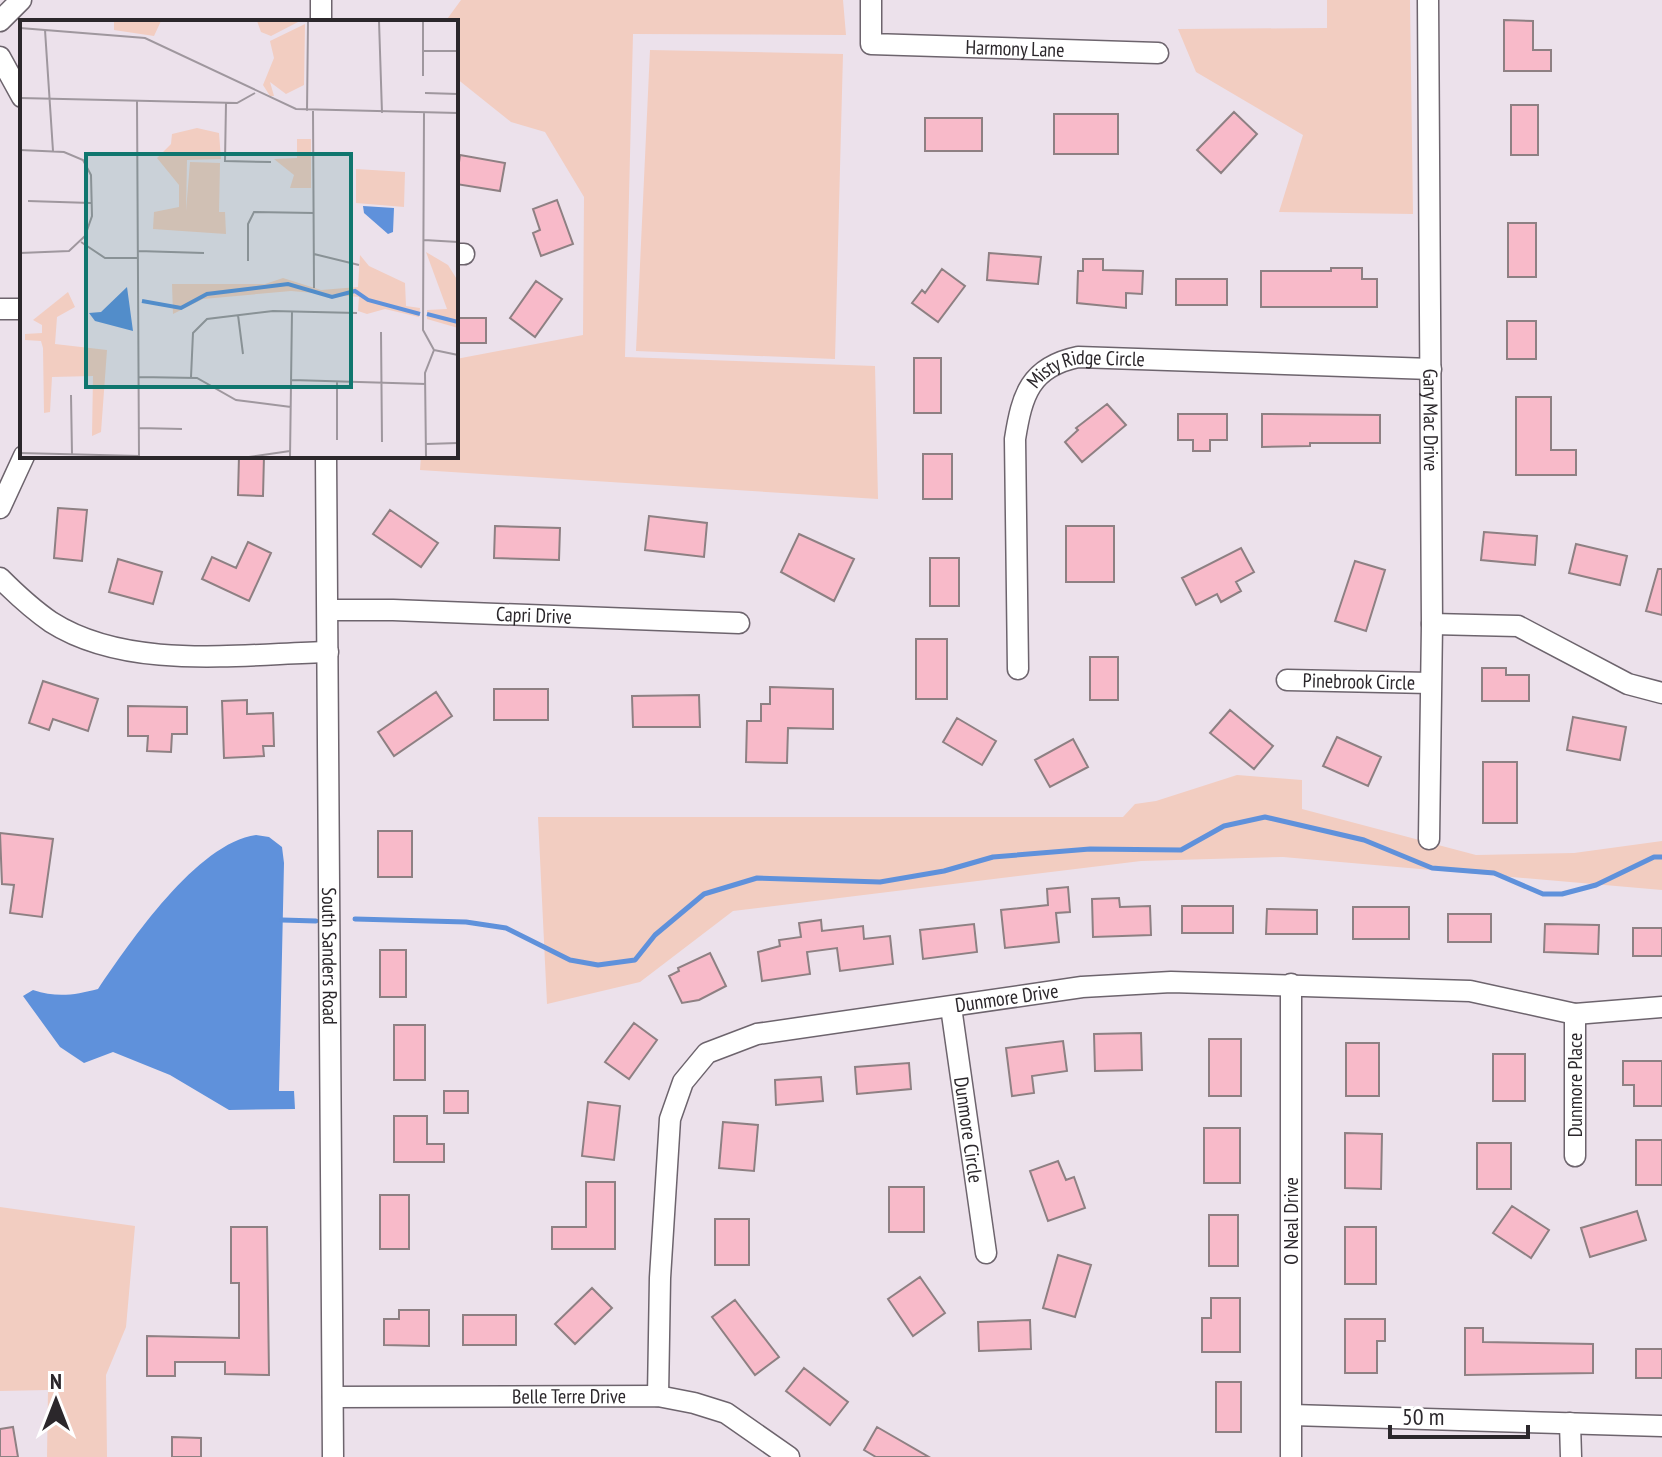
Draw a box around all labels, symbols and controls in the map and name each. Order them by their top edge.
inset map [20,20,458,458]
street label: Harmony Lane [965,34,1065,63]
street label: Misty Ridge Circle [1021,344,1145,393]
street label: Gary Mac Drive [1417,369,1444,471]
street label: Capri Drive [495,601,572,630]
street label: Pinebrook Circle [1302,667,1415,696]
street label: South Sanders Road [316,887,343,1025]
street label: Dunmore Drive [953,978,1060,1018]
street label: Dunmore Place [1562,1033,1588,1137]
street label: Dunmore Circle [948,1075,989,1184]
street label: O Neal Drive [1278,1177,1304,1265]
north arrow [16,1361,96,1441]
text: N [50,1367,62,1395]
street label: Belle Terre Drive [512,1383,626,1409]
scale bar [1390,1389,1528,1439]
text: 50 m [1402,1401,1444,1432]

